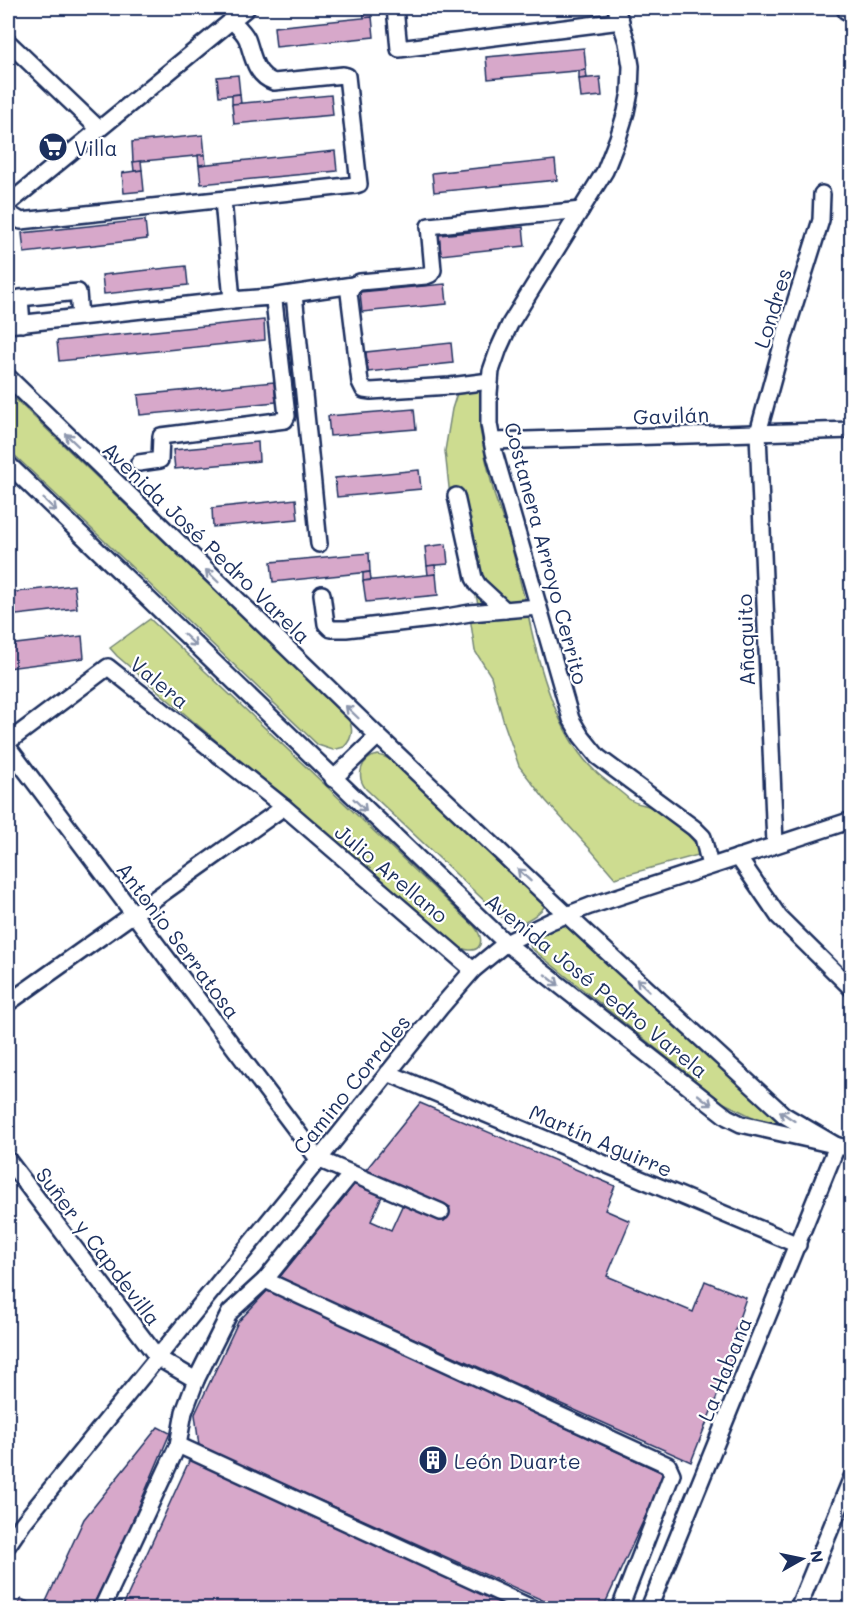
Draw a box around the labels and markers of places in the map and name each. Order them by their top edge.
supermarket icon: Villa [37,131,69,163]
place label: Villa [74,134,118,161]
building icon: León Duarte [417,1444,449,1476]
place label: León Duarte [454,1447,581,1474]

